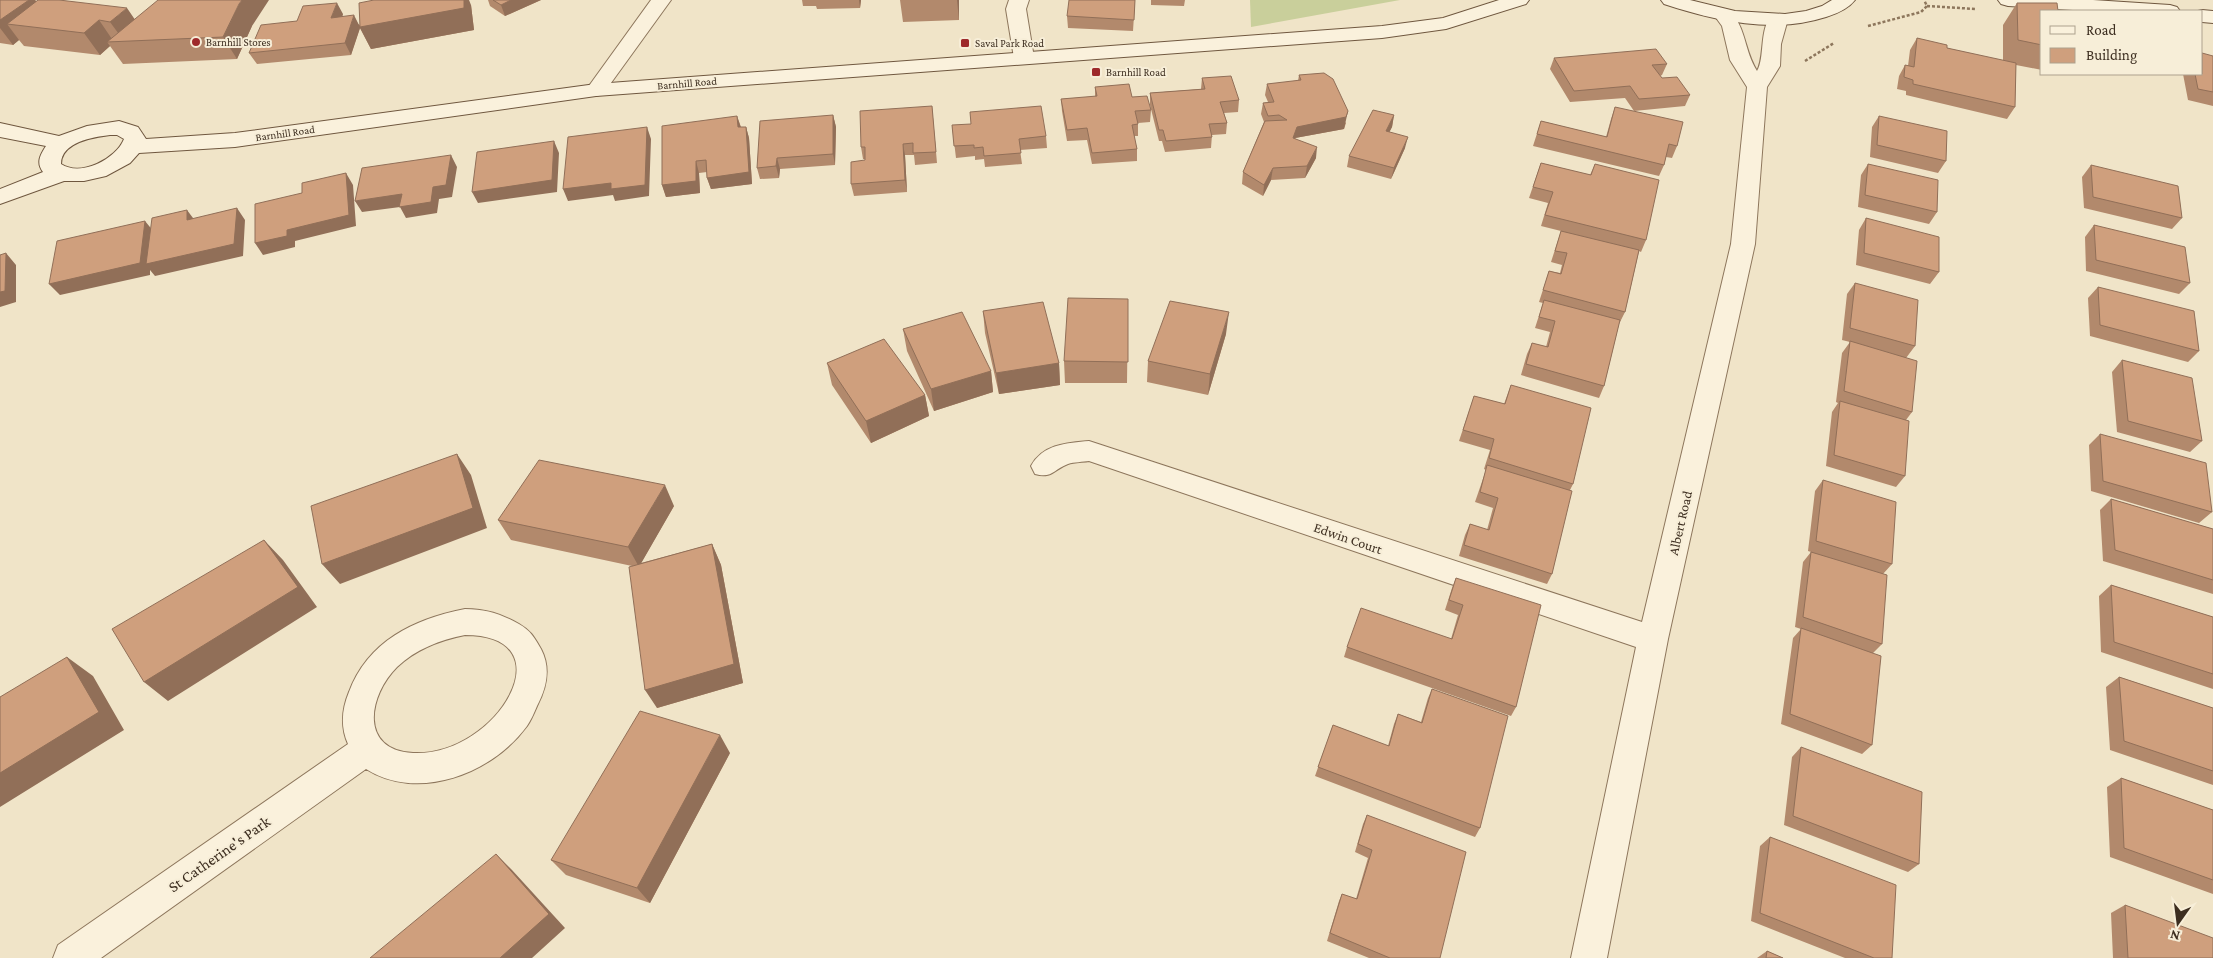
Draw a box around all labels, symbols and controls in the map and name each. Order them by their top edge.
legend [2040,10,2203,75]
text: Road [2086,22,2117,38]
marker: Barnhill Stores [190,36,202,48]
place label: Barnhill Stores [206,36,271,48]
marker: Saval Park Road [959,37,971,49]
place label: Saval Park Road [975,37,1044,49]
text: Building [2086,47,2137,64]
marker: Barnhill Road [1090,66,1102,78]
place label: Barnhill Road [1106,66,1166,78]
street label: Barnhill Road [657,74,718,92]
street label: Barnhill Road [255,123,316,143]
street label: Albert Road [1665,489,1695,557]
street label: Edwin Court [1312,519,1385,557]
street label: St Catherine's Park [165,812,273,895]
north arrow [2153,898,2203,948]
text: N [2168,927,2181,945]

